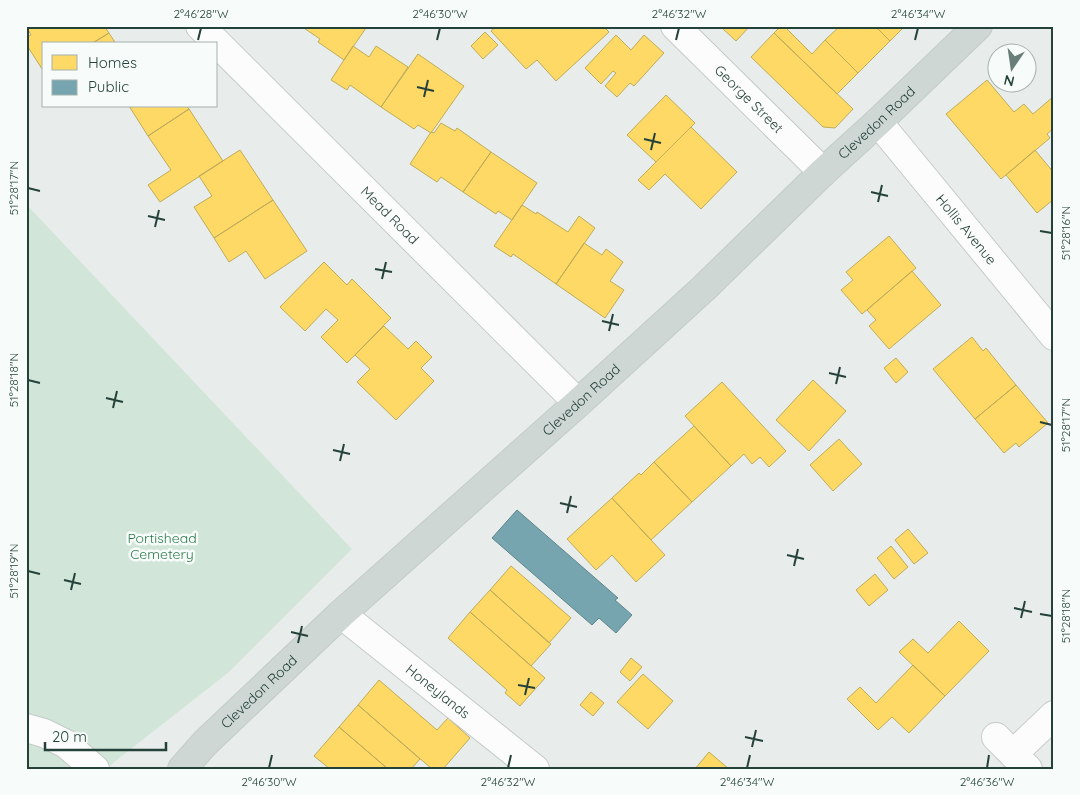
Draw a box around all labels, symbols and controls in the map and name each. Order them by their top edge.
text: 2°46'28"W [173,6,229,21]
text: 2°46'30"W [412,6,468,21]
text: 2°46'32"W [652,6,707,21]
text: 2°46'34"W [891,6,946,21]
legend [42,42,218,108]
north arrow [988,42,1038,92]
text: Homes [88,53,137,72]
street label: George Street [711,61,788,137]
text: N [1002,71,1016,91]
text: Public [88,77,129,96]
street label: Clevedon Road [834,82,919,163]
text: 51°28'17"N [6,161,21,215]
street label: Mead Road [357,182,423,248]
street label: Hollis Avenue [932,190,1001,268]
text: 51°28'16"N [1058,206,1073,260]
text: 51°28'18"N [6,353,21,407]
street label: Clevedon Road [538,360,624,440]
text: 51°28'17"N [1058,398,1073,452]
park label: Portishead Cemetery [127,529,197,563]
text: 51°28'19"N [6,544,21,598]
text: 51°28'18"N [1058,589,1073,643]
street label: Clevedon Road [217,651,301,732]
street label: Honeylands [402,660,474,723]
scale bar [45,720,166,752]
text: 20 m [52,727,87,746]
text: 2°46'30"W [241,774,297,789]
text: 2°46'32"W [481,774,536,789]
text: 2°46'34"W [720,774,775,789]
text: 2°46'36"W [960,774,1015,789]

